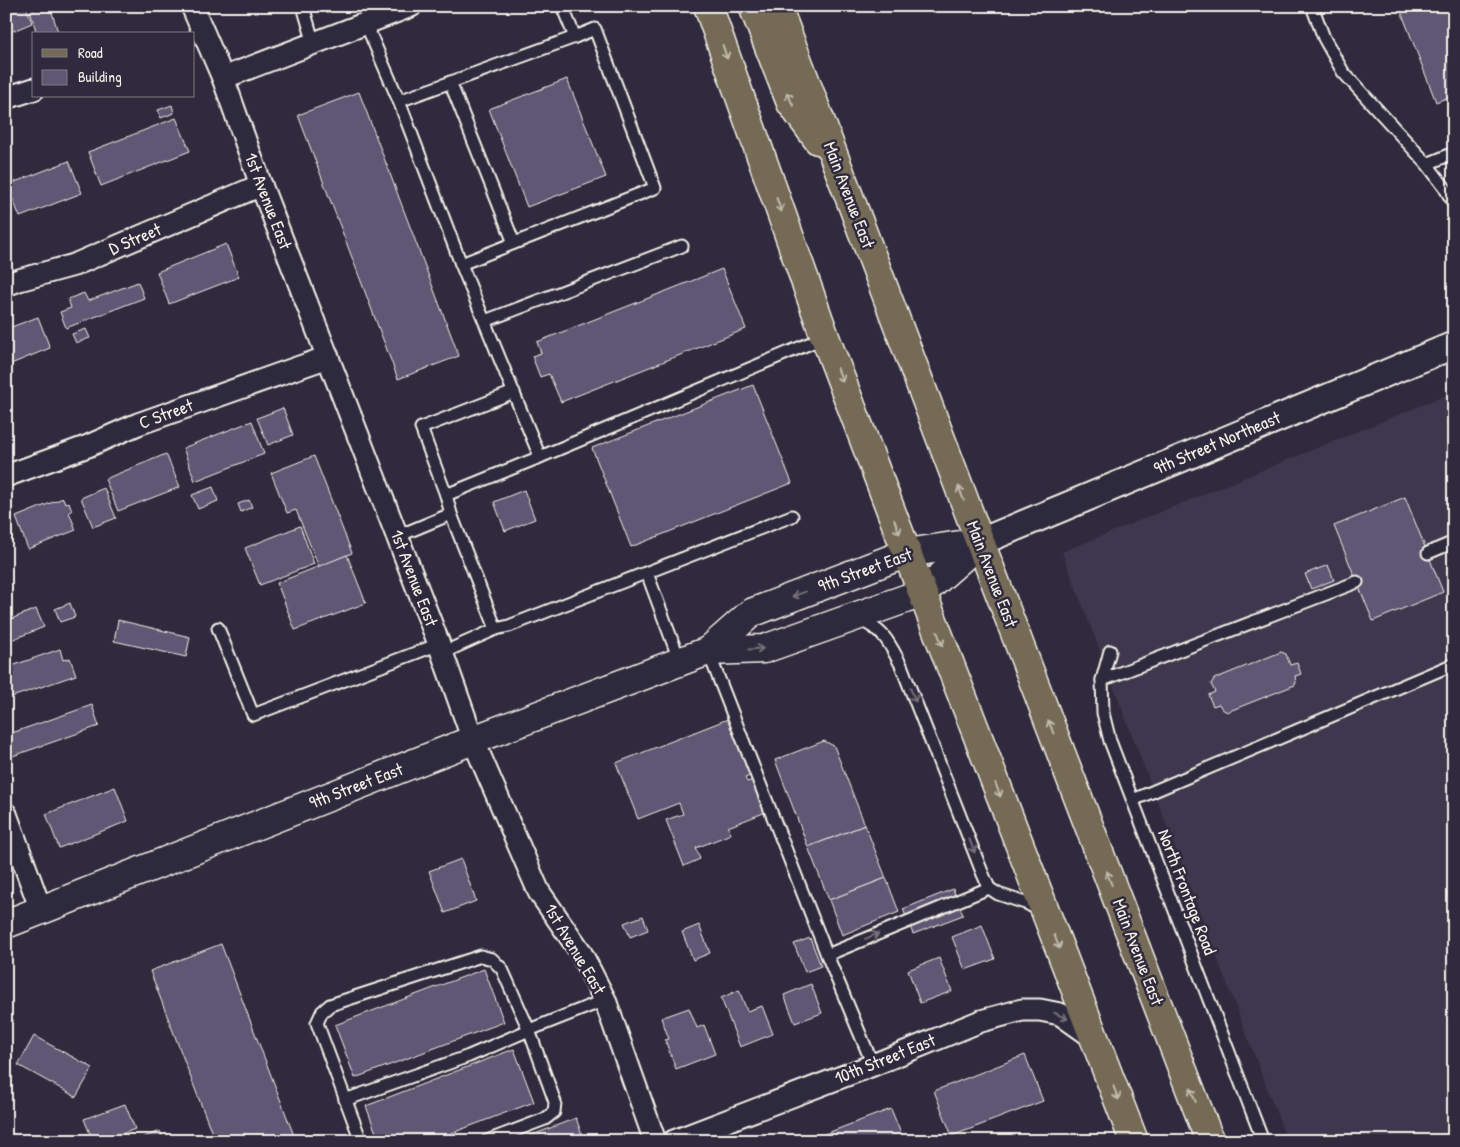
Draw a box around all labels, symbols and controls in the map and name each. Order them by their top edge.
legend [32,32,195,98]
text: Road [78,42,103,63]
one-way arrow [721,44,730,59]
text: Building [78,66,122,87]
one-way arrow [785,92,795,107]
street label: Main Avenue East [818,138,881,252]
street label: 1st Avenue East [239,149,299,254]
one-way arrow [775,197,784,213]
street label: D Street [105,216,166,261]
one-way arrow [836,367,845,382]
street label: C Street [135,392,197,435]
street label: 9th Street Northeast [1150,404,1285,480]
one-way arrow [956,486,965,501]
street label: Main Avenue East [961,517,1024,631]
one-way arrow [893,519,902,534]
street label: 1st Avenue East [385,526,445,631]
street label: 9th Street East [814,541,916,598]
one-way arrow [792,590,808,599]
one-way arrow [935,631,945,646]
one-way arrow [748,644,764,653]
one-way arrow [909,686,918,702]
one-way arrow [1046,719,1055,735]
street label: 9th Street East [305,756,407,815]
one-way arrow [994,782,1003,798]
street label: North Frontage Road [1152,825,1223,958]
one-way arrow [967,838,977,853]
one-way arrow [1104,871,1113,886]
street label: Main Avenue East [1107,895,1170,1009]
street label: 1st Avenue East [539,899,613,999]
one-way arrow [864,931,879,941]
one-way arrow [1053,934,1062,949]
one-way arrow [1053,1012,1068,1021]
street label: 10th Street East [831,1027,940,1090]
one-way arrow [1112,1085,1121,1101]
one-way arrow [1187,1088,1197,1103]

